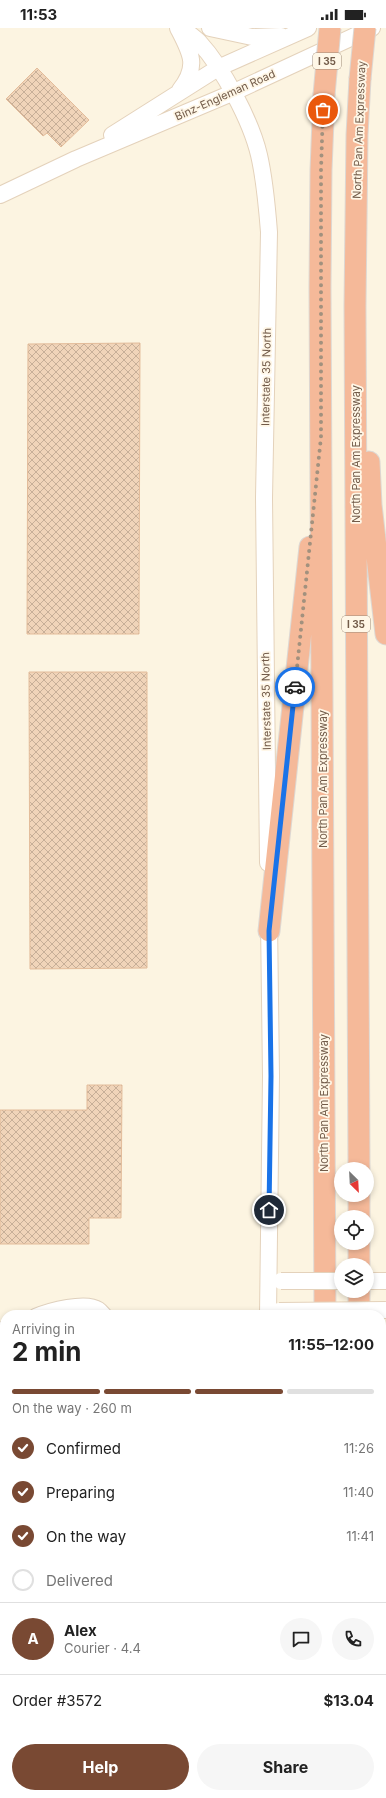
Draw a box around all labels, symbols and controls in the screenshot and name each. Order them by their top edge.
text: 11:53 [20,5,57,24]
road number: I 35 [313,53,341,69]
street label: North Pan Am Expressway [350,61,368,199]
street label: Binz-Engleman Road [173,67,277,123]
pin [306,93,340,127]
icon: bag [312,99,334,121]
street label: Interstate 35 North [258,328,274,426]
street label: North Pan Am Expressway [349,385,363,523]
road number: I 35 [342,616,370,632]
street label: Interstate 35 North [258,652,274,750]
courier [275,667,315,707]
icon: car [284,676,306,698]
street label: North Pan Am Expressway [316,710,330,848]
street label: North Pan Am Expressway [317,1034,331,1172]
north arrow [334,1162,374,1202]
map controls [334,1162,374,1298]
pin [252,1193,286,1227]
icon: home [258,1199,280,1221]
button: locate [334,1210,374,1250]
button: layers [334,1258,374,1298]
text: Arriving in [12,1321,75,1337]
text: 11:55–12:00 [288,1335,374,1354]
text: 2 min [12,1336,82,1367]
text: On the way · 260 m [12,1400,132,1416]
icon: check [12,1437,34,1459]
text: Confirmed [46,1439,121,1458]
text: 11:26 [344,1440,374,1456]
icon: check [12,1481,34,1503]
text: Preparing [46,1483,115,1502]
text: 11:40 [343,1484,374,1500]
icon: check [12,1525,34,1547]
text: On the way [46,1527,126,1546]
text: 11:41 [346,1528,374,1544]
text: Delivered [46,1571,113,1590]
button: chat [280,1618,322,1660]
button: phone [332,1618,374,1660]
text: Alex [64,1621,97,1640]
text: A [27,1629,39,1648]
text: Courier · 4.4 [64,1640,141,1656]
text: Order #3572 [12,1691,102,1710]
text: $13.04 [324,1691,374,1710]
button: Help [12,1744,189,1790]
button: Share [197,1744,374,1790]

